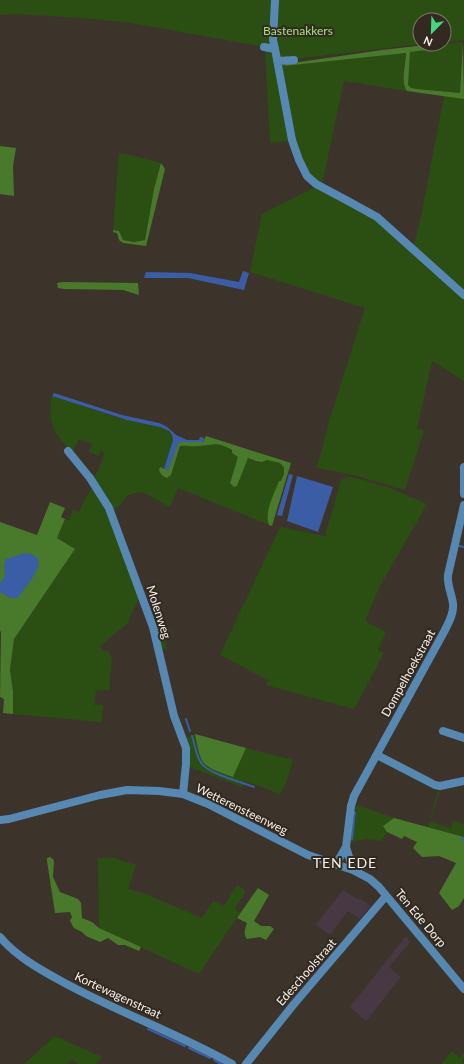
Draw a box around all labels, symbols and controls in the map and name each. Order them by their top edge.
north arrow [412,12,452,52]
park label: Bastenakkers [263,23,333,38]
text: N [421,34,434,49]
street label: Molenweg [143,583,175,641]
street label: Dompelhoekstraat [378,626,439,719]
street label: Wetterensteenweg [194,780,290,838]
district label: TEN EDE [313,854,377,871]
street label: Ten Ede Dorp [392,886,450,950]
street label: Edeschoolstraat [273,935,340,1009]
street label: Kortewagenstraat [72,968,164,1022]

